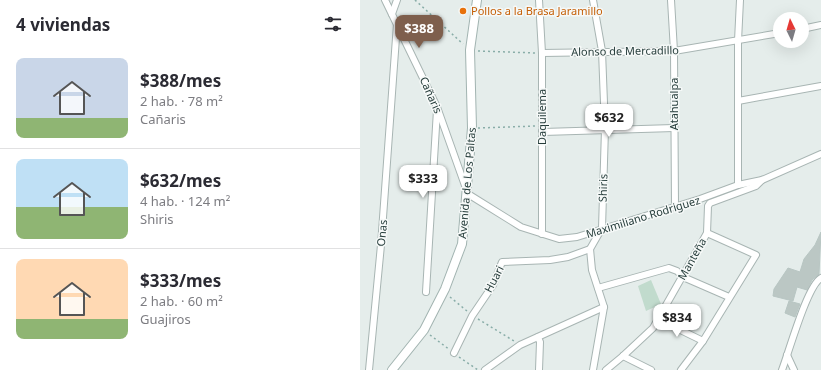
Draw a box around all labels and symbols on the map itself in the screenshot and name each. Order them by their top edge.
place label: Pollos a la Brasa Jaramillo [471,3,603,18]
marker: Pollos a la Brasa Jaramillo [458,6,468,16]
north arrow [773,12,809,48]
pin: $388 [395,15,443,49]
street label: Alonso de Mercadillo [571,42,679,59]
street label: Cañaris [417,74,446,116]
street label: Atahualpa [666,78,681,130]
street label: Daquilema [534,89,549,145]
pin: $632 [585,104,633,138]
street label: Avenida de Los Paltas [454,127,479,239]
pin: $333 [399,165,447,199]
street label: Shiris [595,174,610,202]
street label: Maximiliano Rodriguez [584,192,702,241]
street label: Onas [373,219,390,247]
street label: Manteña [674,235,709,283]
street label: Huari [480,263,507,295]
pin: $834 [653,304,701,338]

